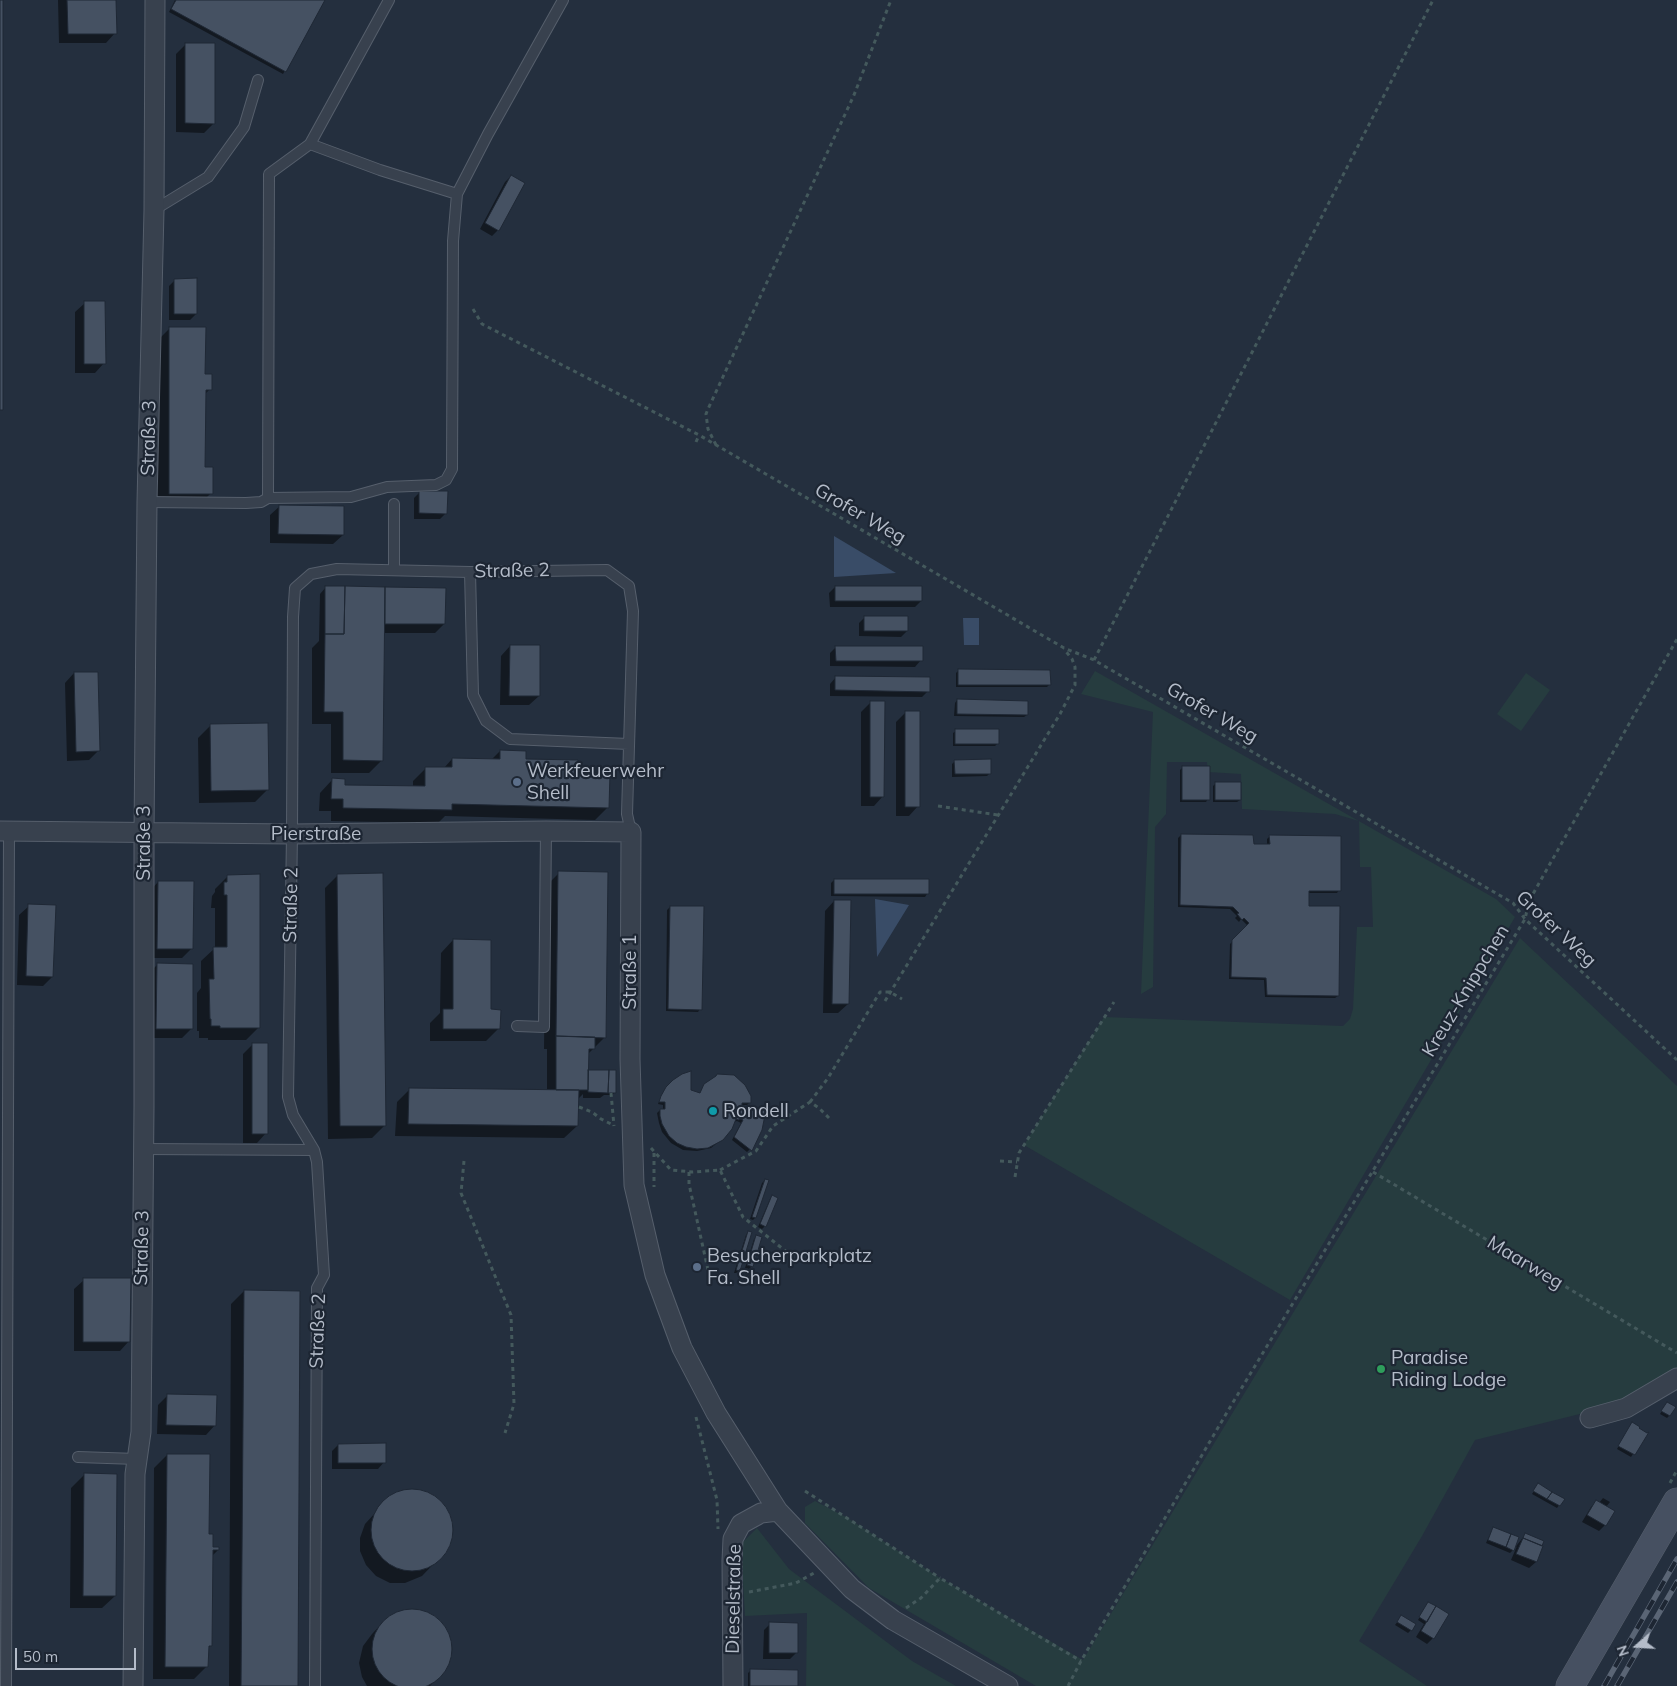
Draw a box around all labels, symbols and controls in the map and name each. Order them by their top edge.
street label: Straße 3 [137,400,161,476]
street label: Grofer Weg [810,479,910,549]
street label: Straße 2 [474,559,550,583]
street label: Grofer Weg [1162,678,1262,748]
place label: Werkfeuerwehr Shell [527,760,664,804]
marker: Werkfeuerwehr Shell [511,776,523,788]
street label: Straße 3 [133,805,155,881]
street label: Pierstraße [271,823,361,845]
street label: Straße 2 [279,867,303,943]
street label: Grofer Weg [1511,886,1601,972]
street label: Kreuz-Knippchen [1418,921,1514,1061]
street label: Straße 1 [619,934,641,1010]
place label: Rondell [723,1100,789,1122]
marker: Rondell [707,1105,719,1117]
street label: Straße 3 [130,1210,154,1286]
street label: Maarweg [1483,1231,1567,1295]
place label: Besucherparkplatz Fa. Shell [707,1245,872,1289]
marker: Besucherparkplatz Fa. Shell [691,1261,703,1273]
street label: Straße 2 [305,1293,331,1369]
place label: Paradise Riding Lodge [1391,1347,1506,1391]
marker: Paradise Riding Lodge [1375,1363,1387,1375]
street label: Dieselstraße [722,1544,746,1654]
north arrow [1612,1621,1662,1671]
scale bar [18,1638,139,1670]
text: N [1613,1643,1633,1659]
text: 50 m [23,1647,58,1666]

